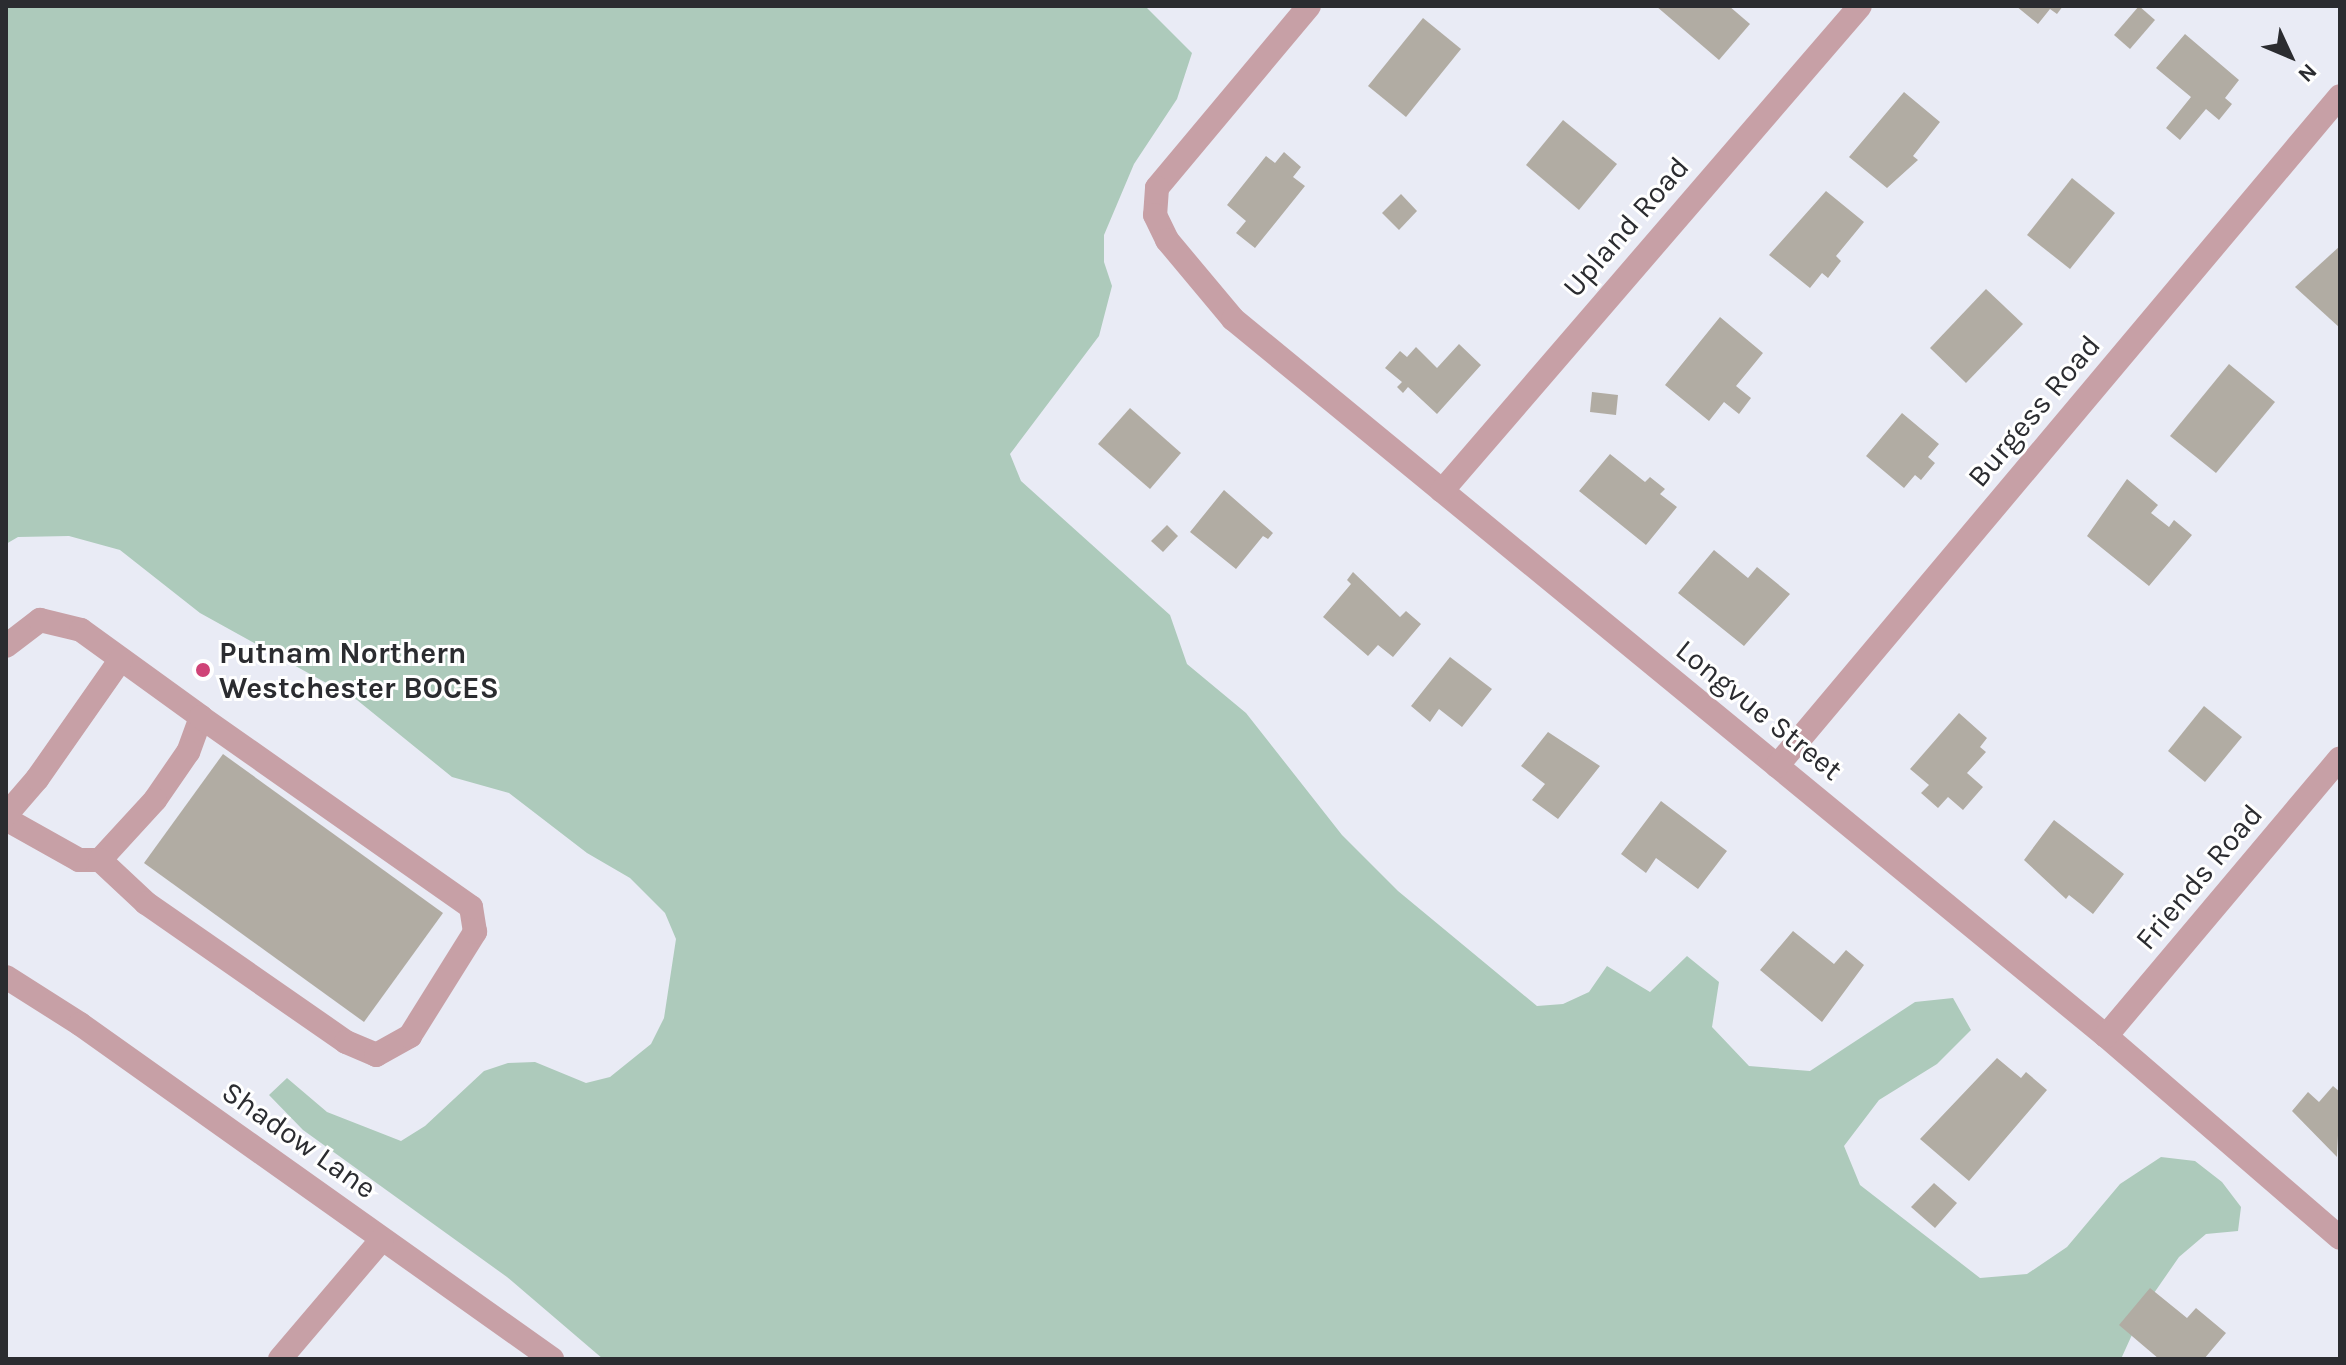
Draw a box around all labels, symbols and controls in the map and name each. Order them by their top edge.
north arrow [2250,16,2330,96]
text: N [2292,58,2322,87]
street label: Upland Road [1555,149,1697,305]
street label: Burgess Road [1960,328,2108,494]
street label: Longvue Street [1669,632,1849,788]
place label: Putnam Northern Westchester BOCES [219,635,499,706]
marker: Putnam Northern Westchester BOCES [194,661,212,679]
street label: Friends Road [2128,797,2270,957]
street label: Shadow Lane [215,1074,383,1206]

